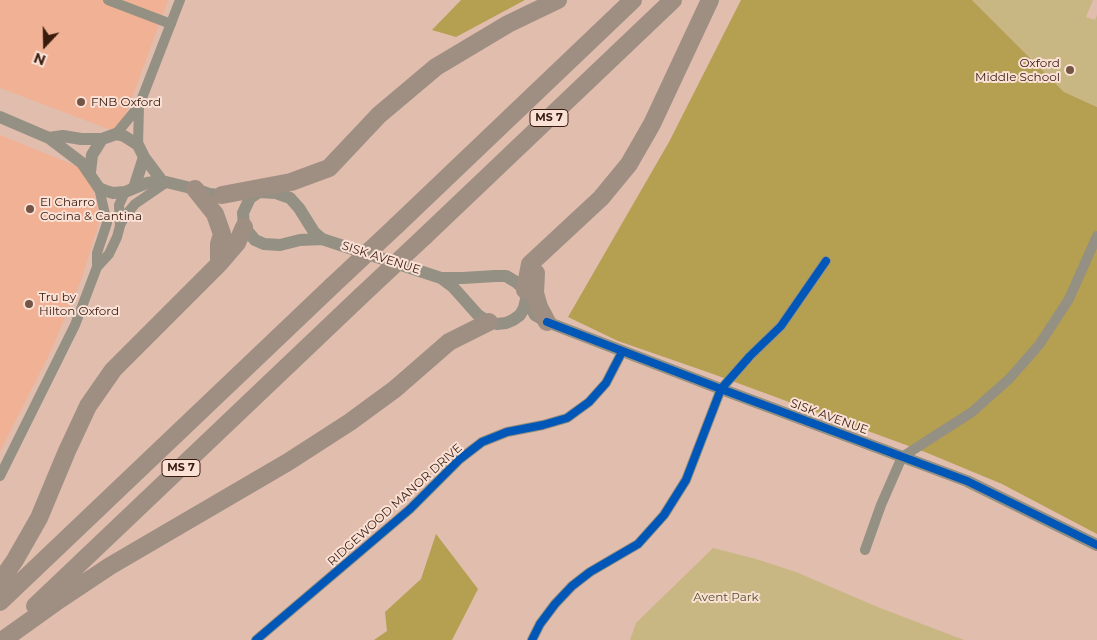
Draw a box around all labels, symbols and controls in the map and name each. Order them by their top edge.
north arrow [20,20,70,70]
text: N [31,49,48,69]
place label: Oxford Middle School [975,56,1060,84]
marker: Oxford Middle School [1064,64,1076,76]
place label: FNB Oxford [91,95,161,109]
marker: FNB Oxford [75,96,87,108]
road number: MS 7 [530,110,568,126]
place label: El Charro Cocina & Cantina [40,195,142,223]
marker: El Charro Cocina & Cantina [24,203,36,215]
street label: SISK AVENUE [340,239,422,277]
place label: Tru by Hilton Oxford [39,290,119,318]
marker: Tru by Hilton Oxford [23,298,35,310]
street label: SISK AVENUE [788,396,870,438]
street label: RIDGEWOOD MANOR DRIVE [325,441,465,569]
road number: MS 7 [162,459,200,476]
park label: Avent Park [693,590,759,604]

